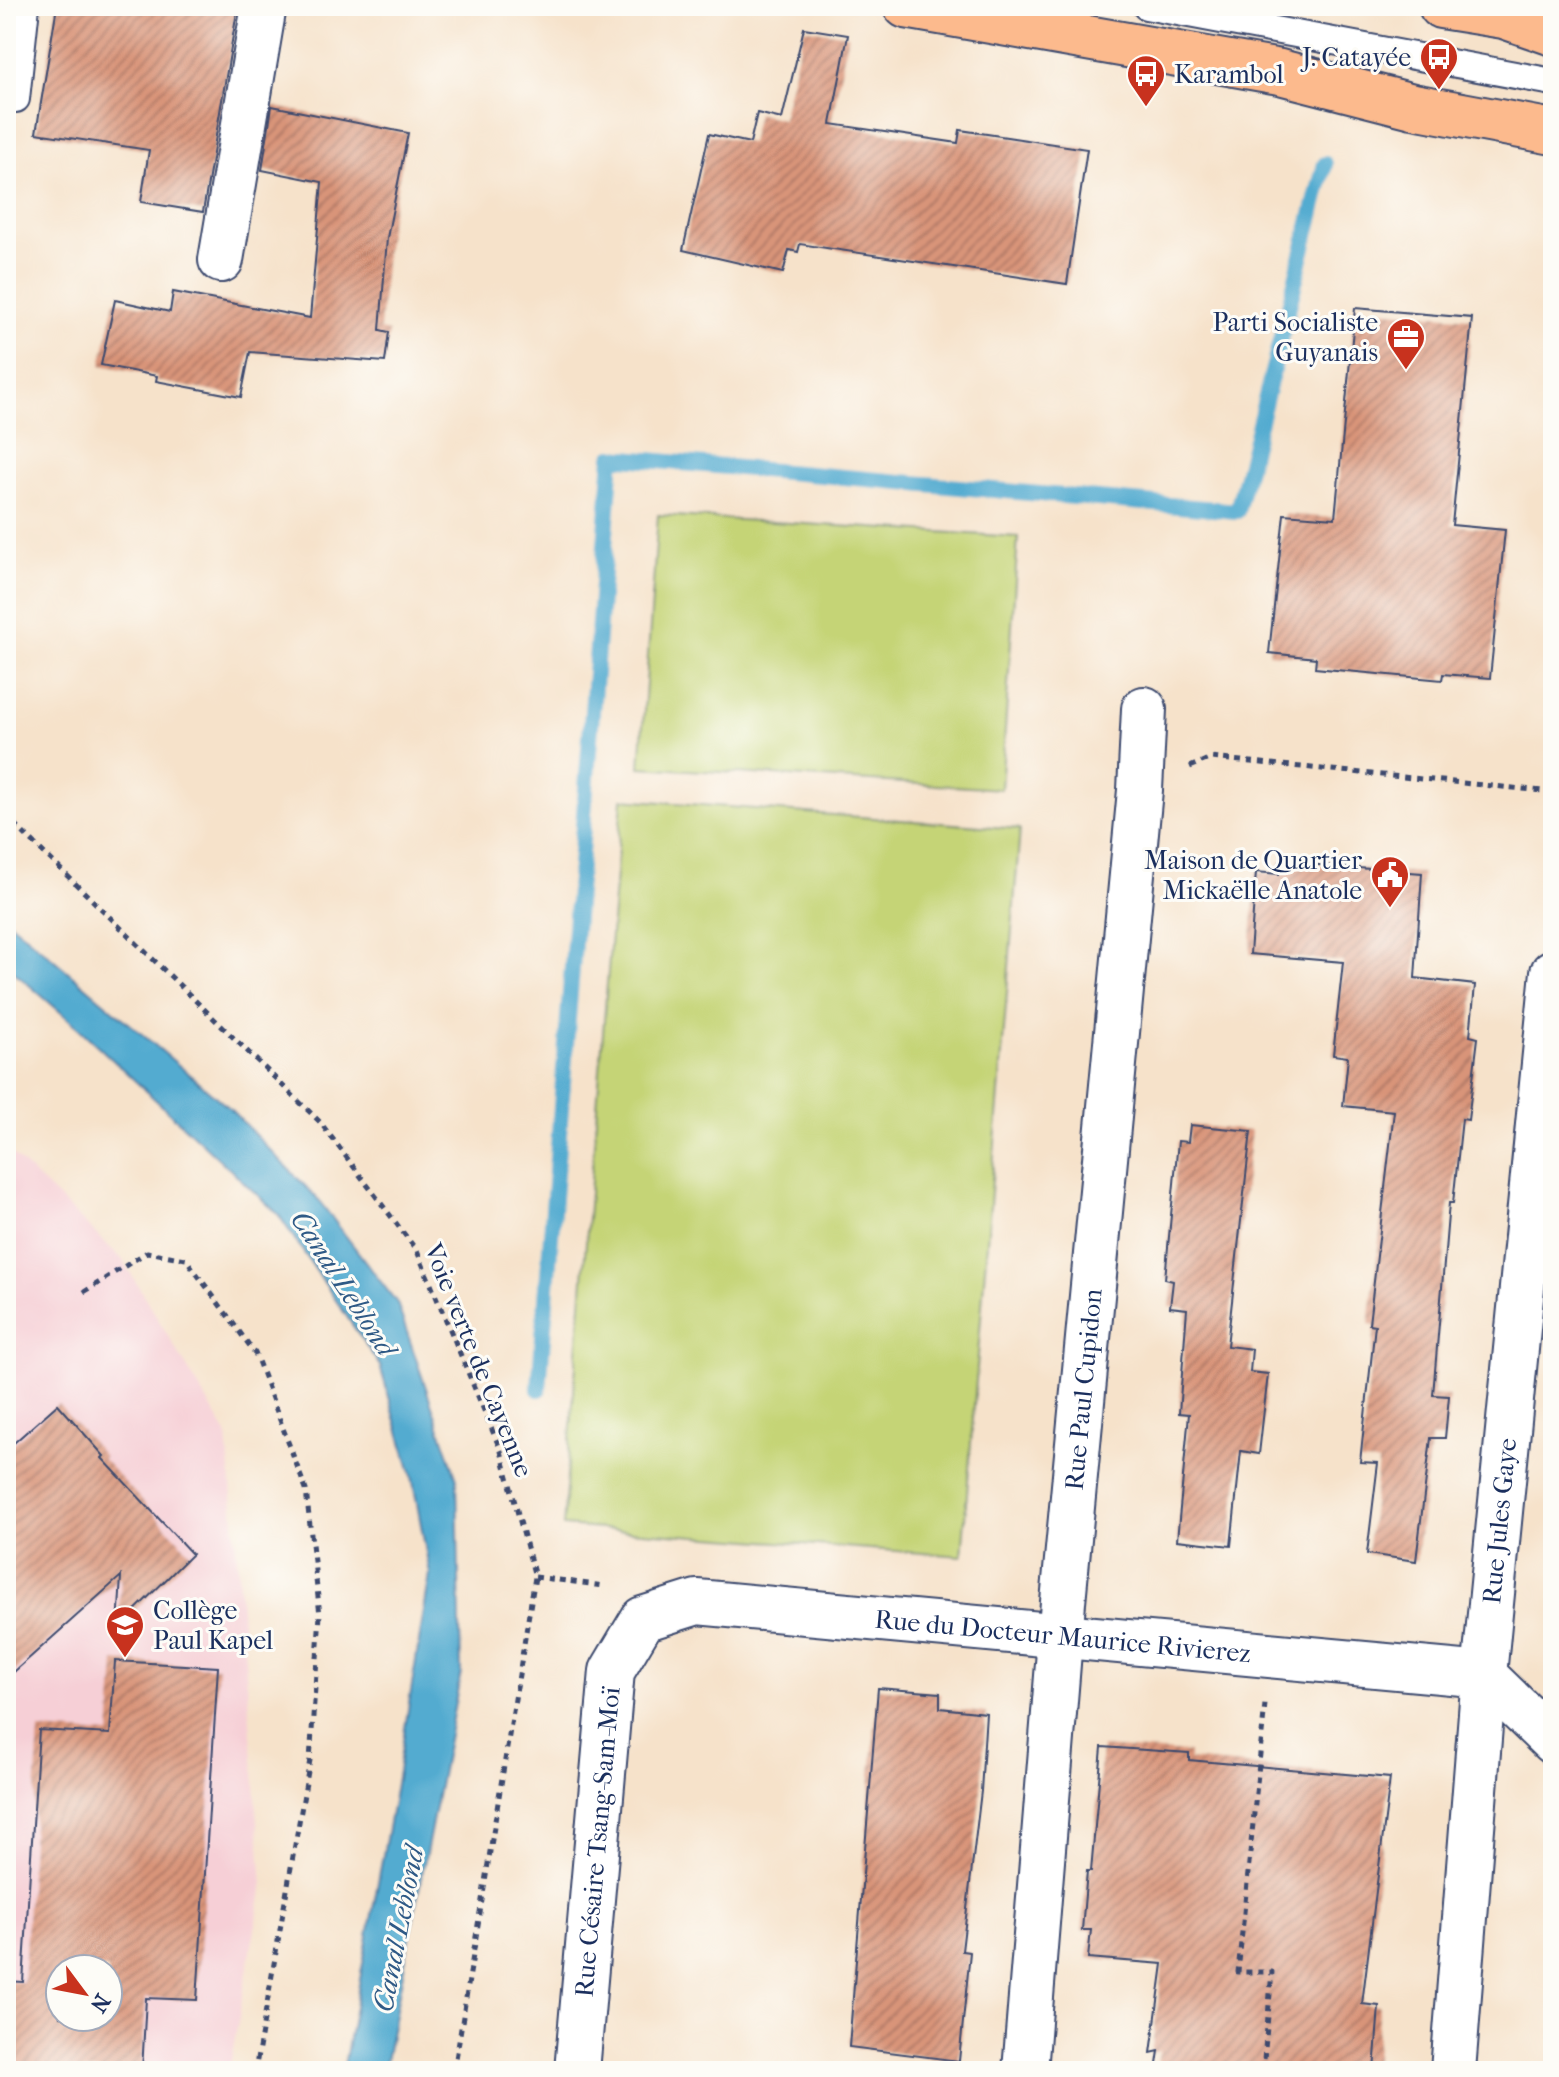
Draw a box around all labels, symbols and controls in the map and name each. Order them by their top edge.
bus stop icon: J. Catayée [1418,36,1460,91]
place label: J. Catayée [1300,42,1411,73]
bus stop icon: Karambol [1125,53,1167,108]
place label: Karambol [1174,59,1284,90]
place label: Parti Socialiste Guyanais [1212,307,1378,368]
office icon: Parti Socialiste Guyanais [1385,316,1427,371]
place label: Maison de Quartier Mickaëlle Anatole [1144,845,1362,906]
public building icon: Maison de Quartier Mickaëlle Anatole [1369,854,1411,909]
water label: Canal Leblond [284,1204,405,1366]
street label: Voie verte de Cayenne [417,1238,540,1482]
street label: Rue Paul Cupidon [1059,1287,1109,1492]
street label: Rue Jules Gaye [1476,1436,1523,1606]
place label: Collège Paul Kapel [153,1595,273,1656]
school or university icon: Collège Paul Kapel [104,1604,146,1659]
street label: Rue du Docteur Maurice Rivierez [873,1604,1252,1669]
street label: Rue Césaire Tsang-Sam-Moï [569,1685,627,1998]
water label: Canal Leblond [366,1840,431,2014]
north arrow [44,1953,124,2033]
text: N [85,1989,116,2017]

